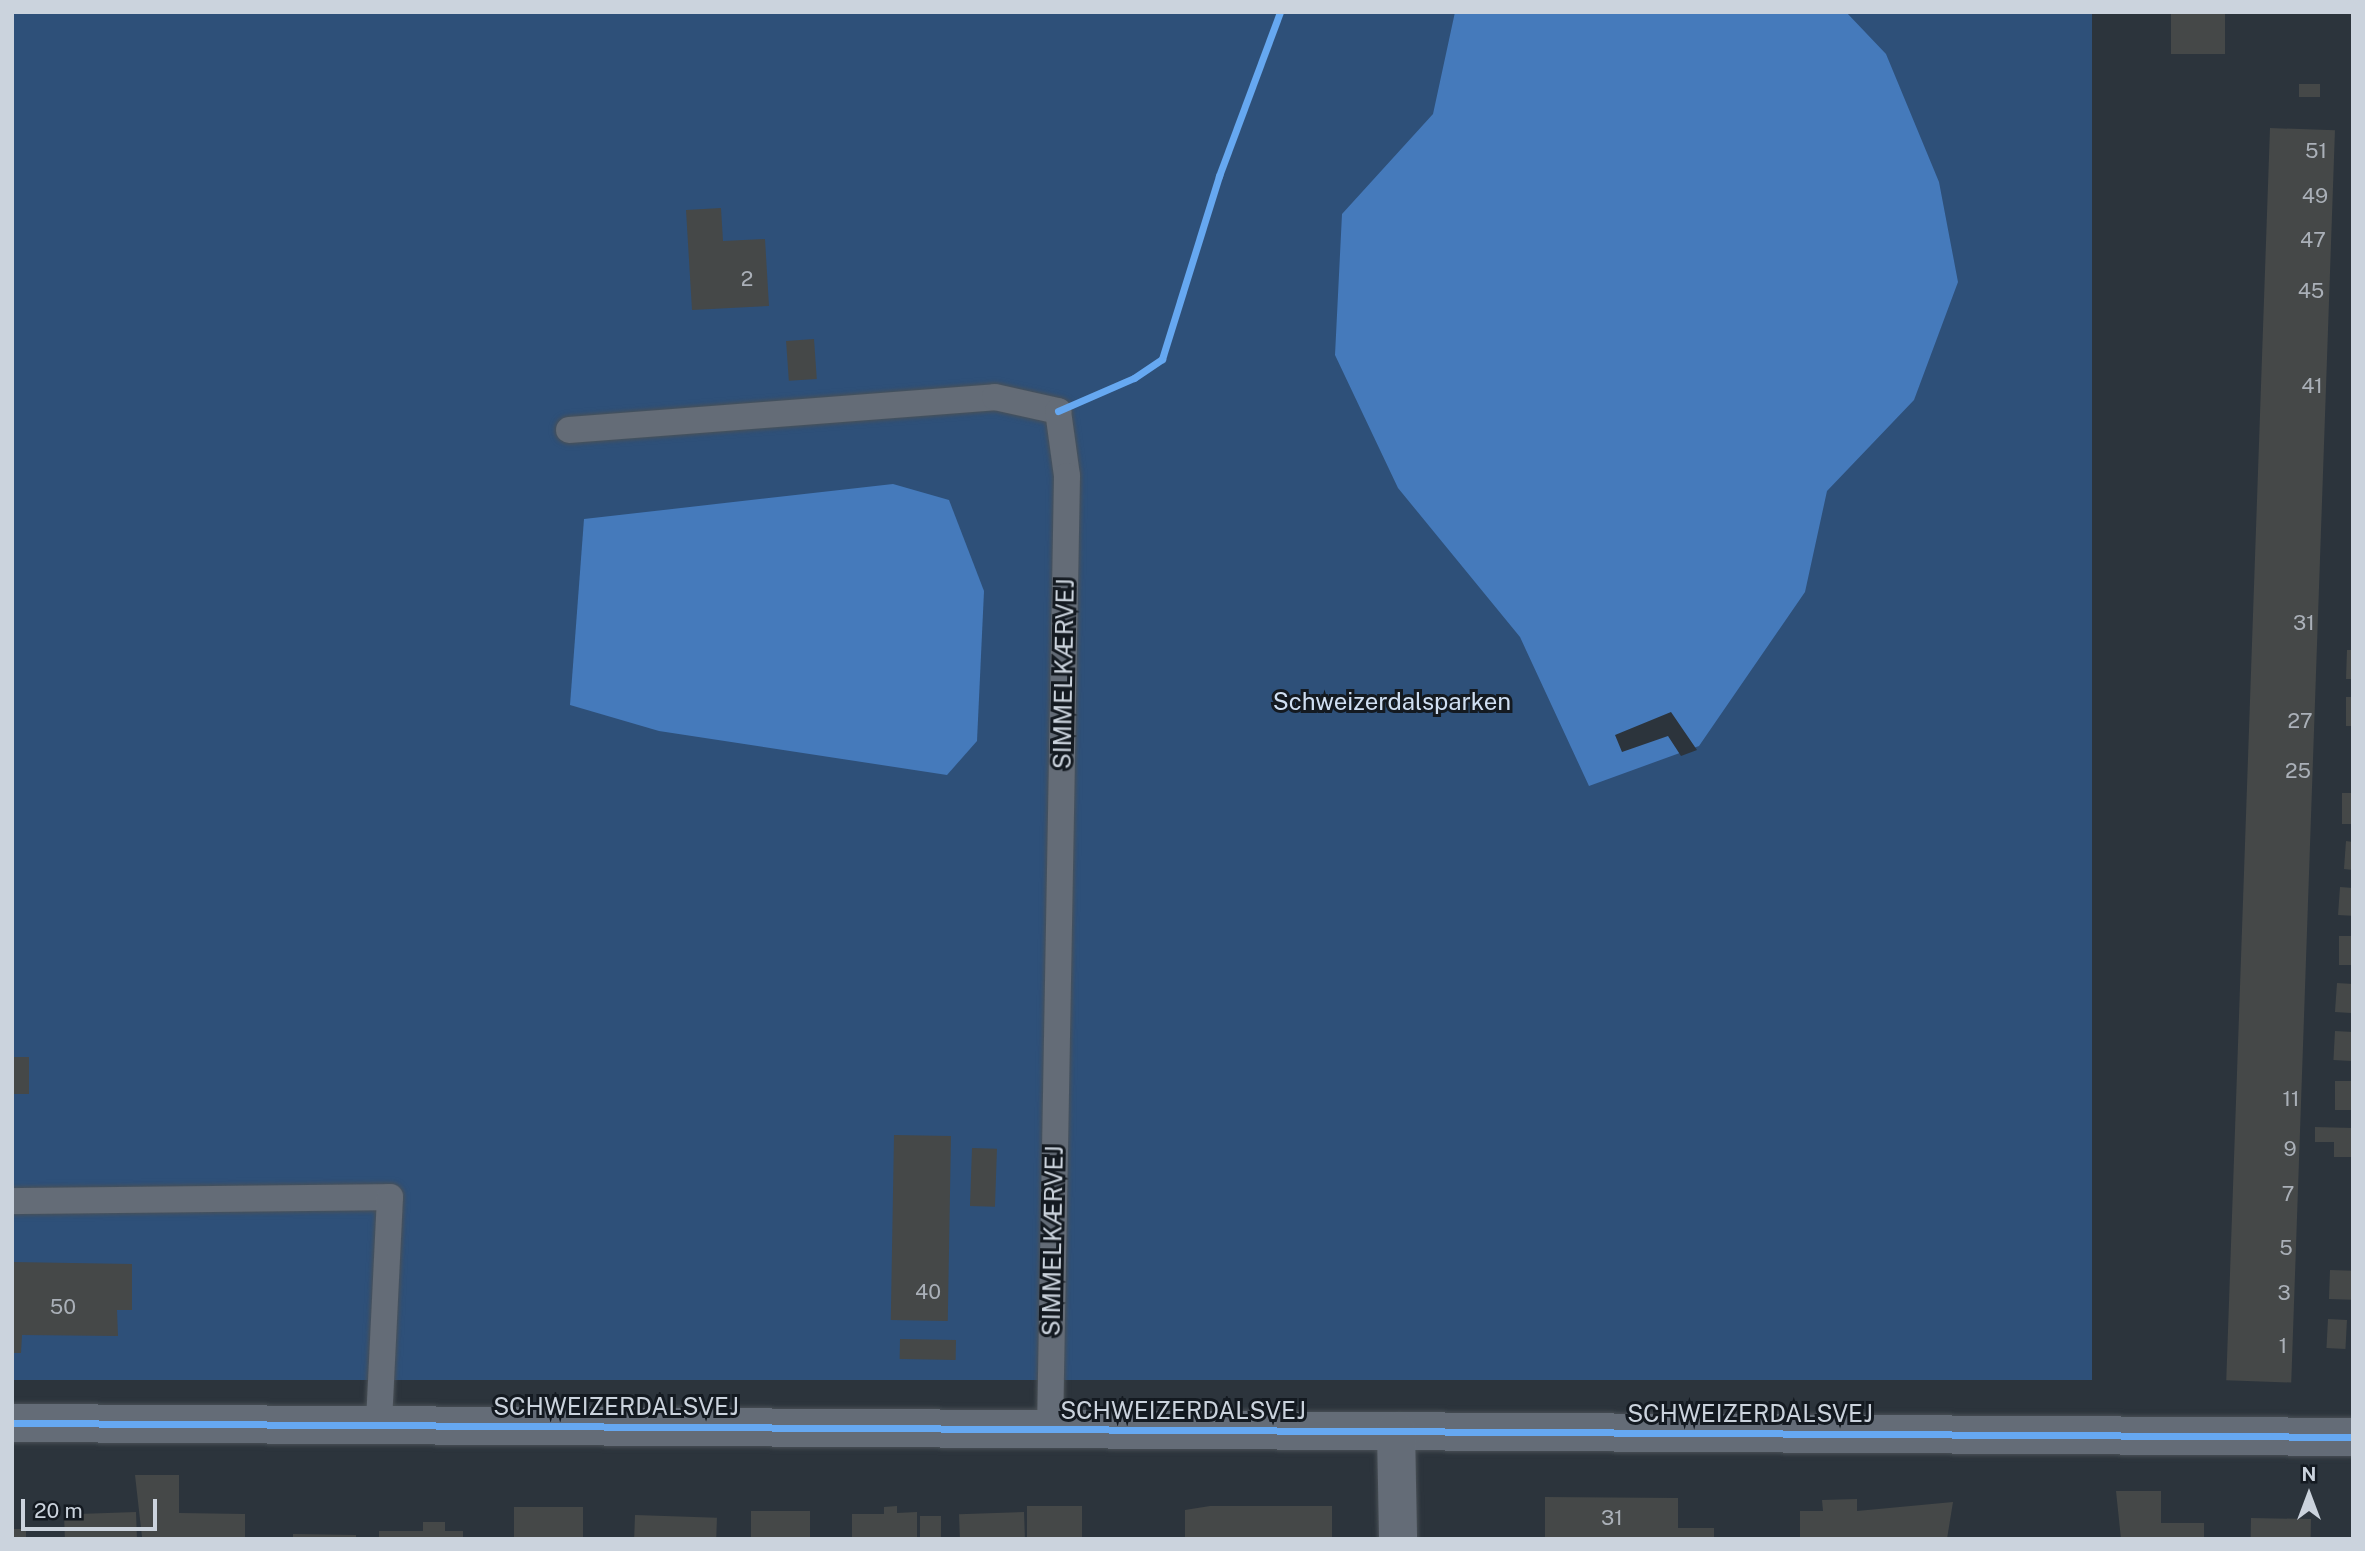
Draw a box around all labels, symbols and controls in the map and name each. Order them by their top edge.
house number: 51 [2305,138,2327,164]
house number: 49 [2302,183,2328,209]
house number: 47 [2300,227,2326,253]
house number: 2 [741,266,753,292]
house number: 45 [2298,278,2324,304]
house number: 41 [2301,373,2323,399]
street label: SIMMELKÆRVEJ [1048,579,1080,769]
house number: 31 [2293,610,2315,636]
park label: Schweizerdalsparken [1273,688,1511,716]
house number: 27 [2287,708,2313,734]
house number: 25 [2285,758,2311,784]
house number: 11 [2282,1086,2300,1112]
house number: 9 [2283,1136,2297,1162]
street label: SIMMELKÆRVEJ [1037,1146,1069,1336]
house number: 7 [2282,1181,2294,1207]
house number: 5 [2279,1235,2293,1261]
house number: 40 [915,1279,941,1305]
house number: 3 [2277,1280,2291,1306]
house number: 50 [50,1294,76,1320]
house number: 1 [2279,1333,2287,1359]
street label: SCHWEIZERDALSVEJ [493,1393,739,1421]
street label: SCHWEIZERDALSVEJ [1060,1397,1306,1425]
street label: SCHWEIZERDALSVEJ [1627,1400,1873,1428]
north arrow [2274,1460,2344,1530]
text: N [2302,1463,2316,1485]
scale bar [24,1484,161,1528]
text: 20 m [34,1498,83,1523]
house number: 31 [1601,1505,1623,1531]

